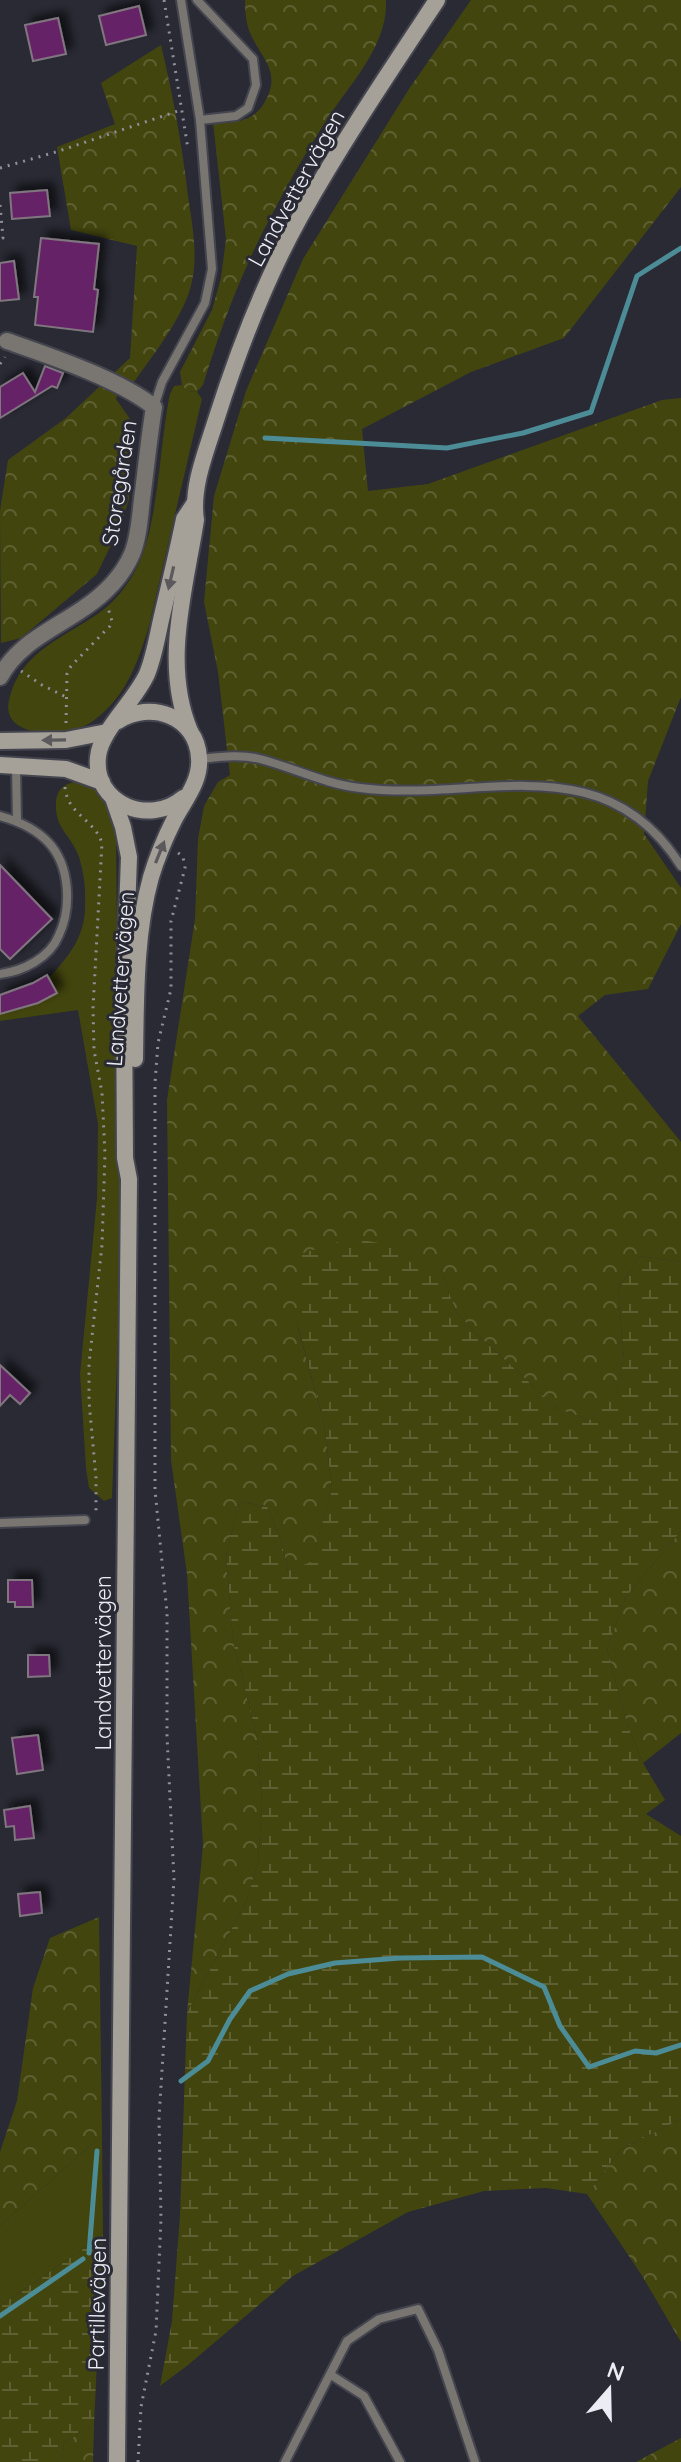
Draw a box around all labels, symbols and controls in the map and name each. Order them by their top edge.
street label: Landvettervägen [241,105,351,271]
street label: Storegården [95,418,143,548]
one-way arrow [164,566,177,591]
one-way arrow [41,734,66,747]
one-way arrow [154,840,167,864]
street label: Landvettervägen [100,891,140,1067]
street label: Landvettervägen [89,1575,117,1751]
street label: Partillevägen [82,2237,112,2371]
north arrow [569,2350,649,2430]
text: N [603,2355,628,2387]

